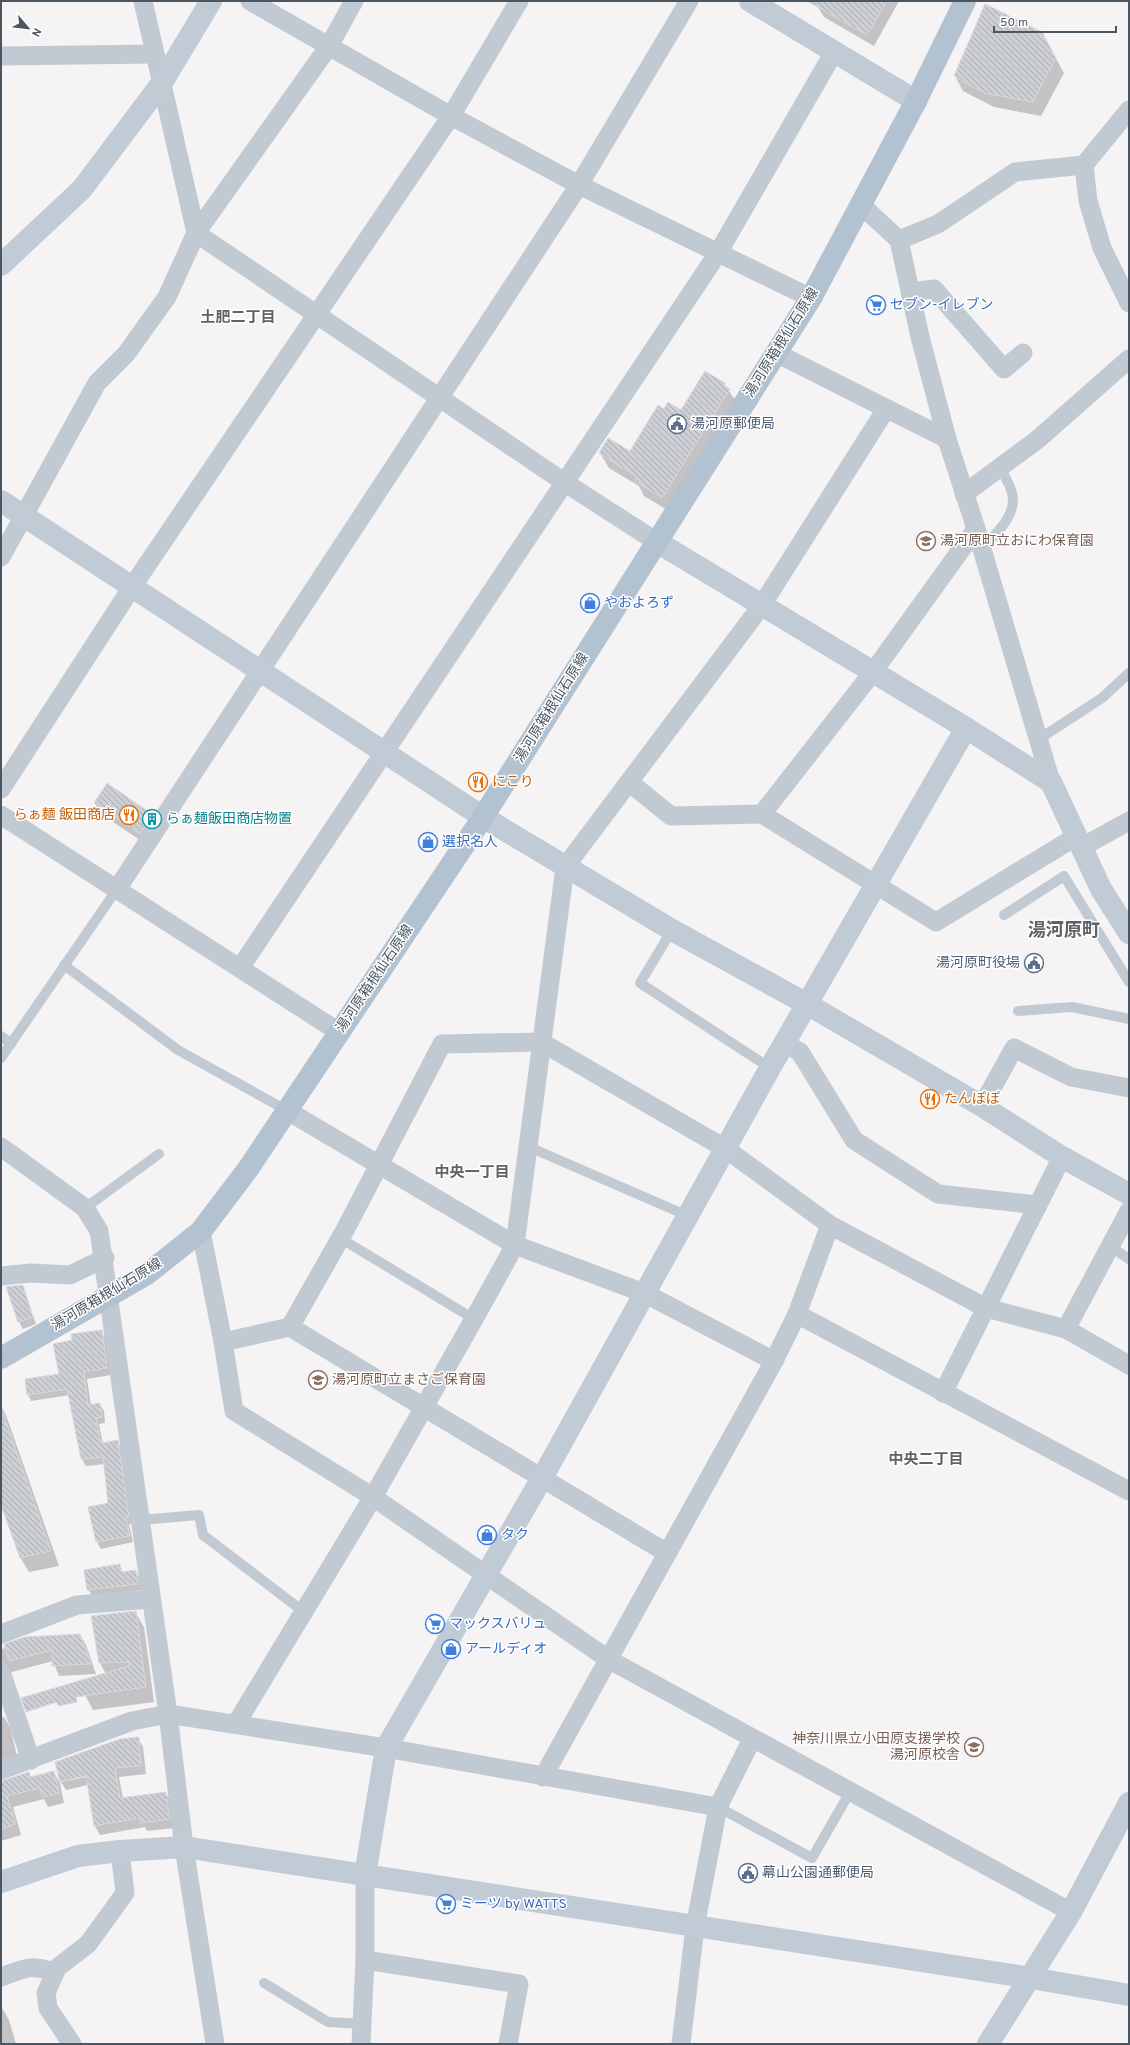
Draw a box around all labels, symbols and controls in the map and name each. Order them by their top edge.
north arrow [8,8,48,48]
scale bar [994,8,1116,34]
text: 50 m [1000,15,1028,31]
text: N [28,25,44,39]
street label: 湯河原箱根仙石原線 [741,285,823,401]
supermarket icon: セブン-イレブン [865,294,887,316]
place label: セブン-イレブン [890,296,994,314]
district label: 土肥二丁目 [200,309,276,328]
public building icon: 湯河原郵便局 [666,413,688,435]
place label: 湯河原郵便局 [691,416,775,433]
school or university icon: 湯河原町立おにわ保育園 [915,530,937,552]
place label: 湯河原町立おにわ保育園 [940,533,1094,550]
shop icon: やおよろず [579,592,601,614]
place label: やおよろず [604,595,674,612]
street label: 湯河原箱根仙石原線 [511,650,593,766]
restaurant icon: にこり [467,771,489,793]
place label: にこり [492,774,534,791]
restaurant icon: らぁ麺 飯田商店 [118,804,140,826]
place label: らぁ麺 飯田商店 [14,807,115,824]
building icon: らぁ麺飯田商店物置 [141,808,163,830]
place label: らぁ麺飯田商店物置 [166,810,292,828]
shop icon: 選択名人 [417,831,439,853]
place label: 選択名人 [442,834,498,851]
district label: 湯河原町 [1028,920,1100,943]
street label: 湯河原箱根仙石原線 [333,922,417,1036]
public building icon: 湯河原町役場 [1023,952,1045,974]
place label: 湯河原町役場 [936,955,1020,972]
restaurant icon: たんぽぽ [919,1088,941,1110]
place label: たんぽぽ [944,1091,1000,1108]
district label: 中央一丁目 [434,1164,510,1183]
street label: 湯河原箱根仙石原線 [49,1255,165,1335]
school or university icon: 湯河原町立まさご保育園 [307,1369,329,1391]
place label: 湯河原町立まさご保育園 [332,1371,486,1389]
district label: 中央二丁目 [888,1451,964,1470]
shop icon: タク [476,1524,498,1546]
place label: タク [501,1527,529,1544]
supermarket icon: マックスバリュ [424,1613,446,1635]
place label: マックスバリュ [449,1616,547,1633]
shop icon: アールディオ [440,1638,462,1660]
place label: アールディオ [465,1641,547,1658]
place label: 神奈川県立小田原支援学校 湯河原校舎 [792,1731,960,1764]
school or university icon: 神奈川県立小田原支援学校 湯河原校舎 [963,1736,985,1758]
public building icon: 幕山公園通郵便局 [737,1862,759,1884]
place label: 幕山公園通郵便局 [762,1865,874,1882]
supermarket icon: ミーツ by WATTS [435,1893,457,1915]
place label: ミーツ by WATTS [460,1896,567,1913]

